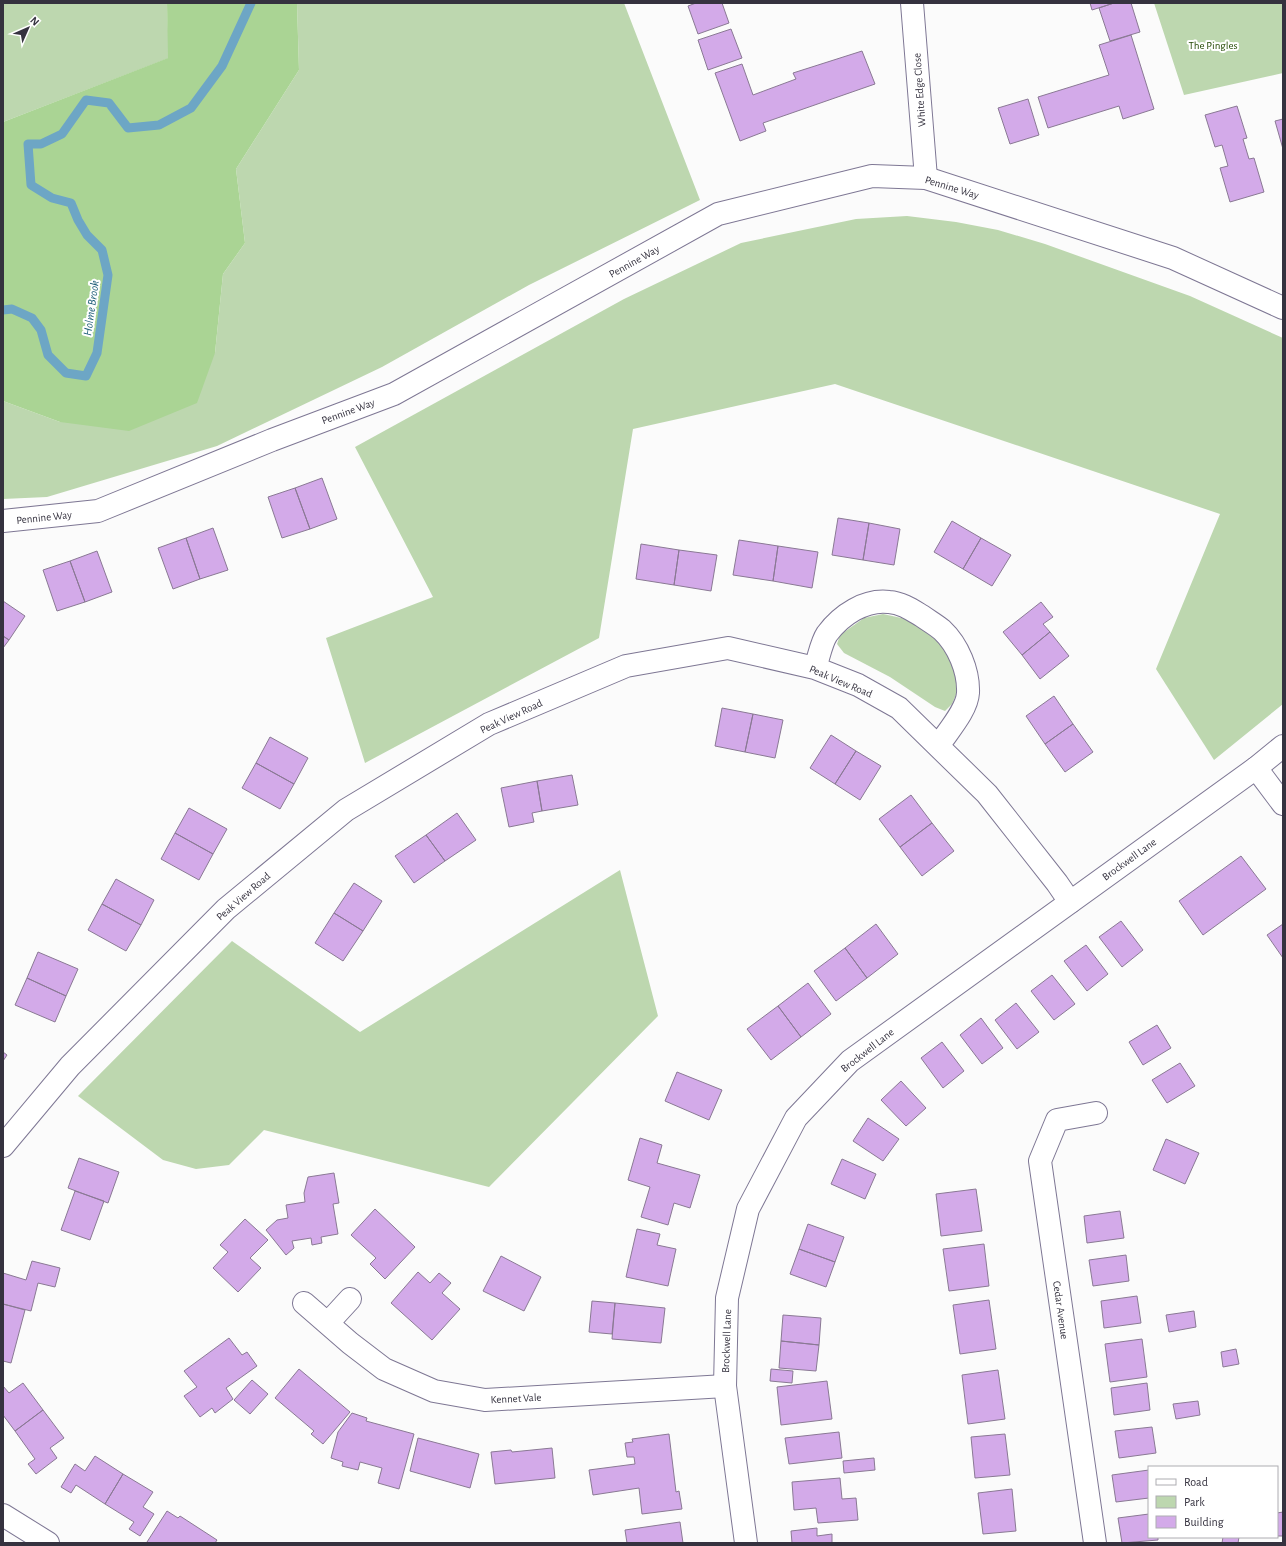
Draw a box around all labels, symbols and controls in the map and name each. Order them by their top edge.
north arrow [8,8,48,48]
text: N [28,15,41,28]
park label: The Pingles [1188,40,1238,51]
street label: White Edge Close [911,53,928,127]
street label: Pennine Way [924,174,980,201]
street label: Pennine Way [607,243,662,280]
water label: Holme Brook [81,279,101,336]
street label: Pennine Way [320,397,376,426]
street label: Pennine Way [16,509,73,526]
street label: Peak View Road [808,663,874,700]
street label: Peak View Road [478,697,544,736]
street label: Brockwell Lane [1100,836,1158,883]
street label: Peak View Road [214,870,273,923]
street label: Brockwell Lane [839,1026,896,1074]
street label: Cedar Avenue [1051,1280,1070,1340]
street label: Brockwell Lane [720,1309,733,1373]
street label: Kennet Vale [490,1392,542,1405]
legend [1148,1466,1278,1538]
text: Road [1184,1476,1208,1488]
text: Park [1184,1496,1205,1508]
text: Building [1184,1516,1224,1528]

